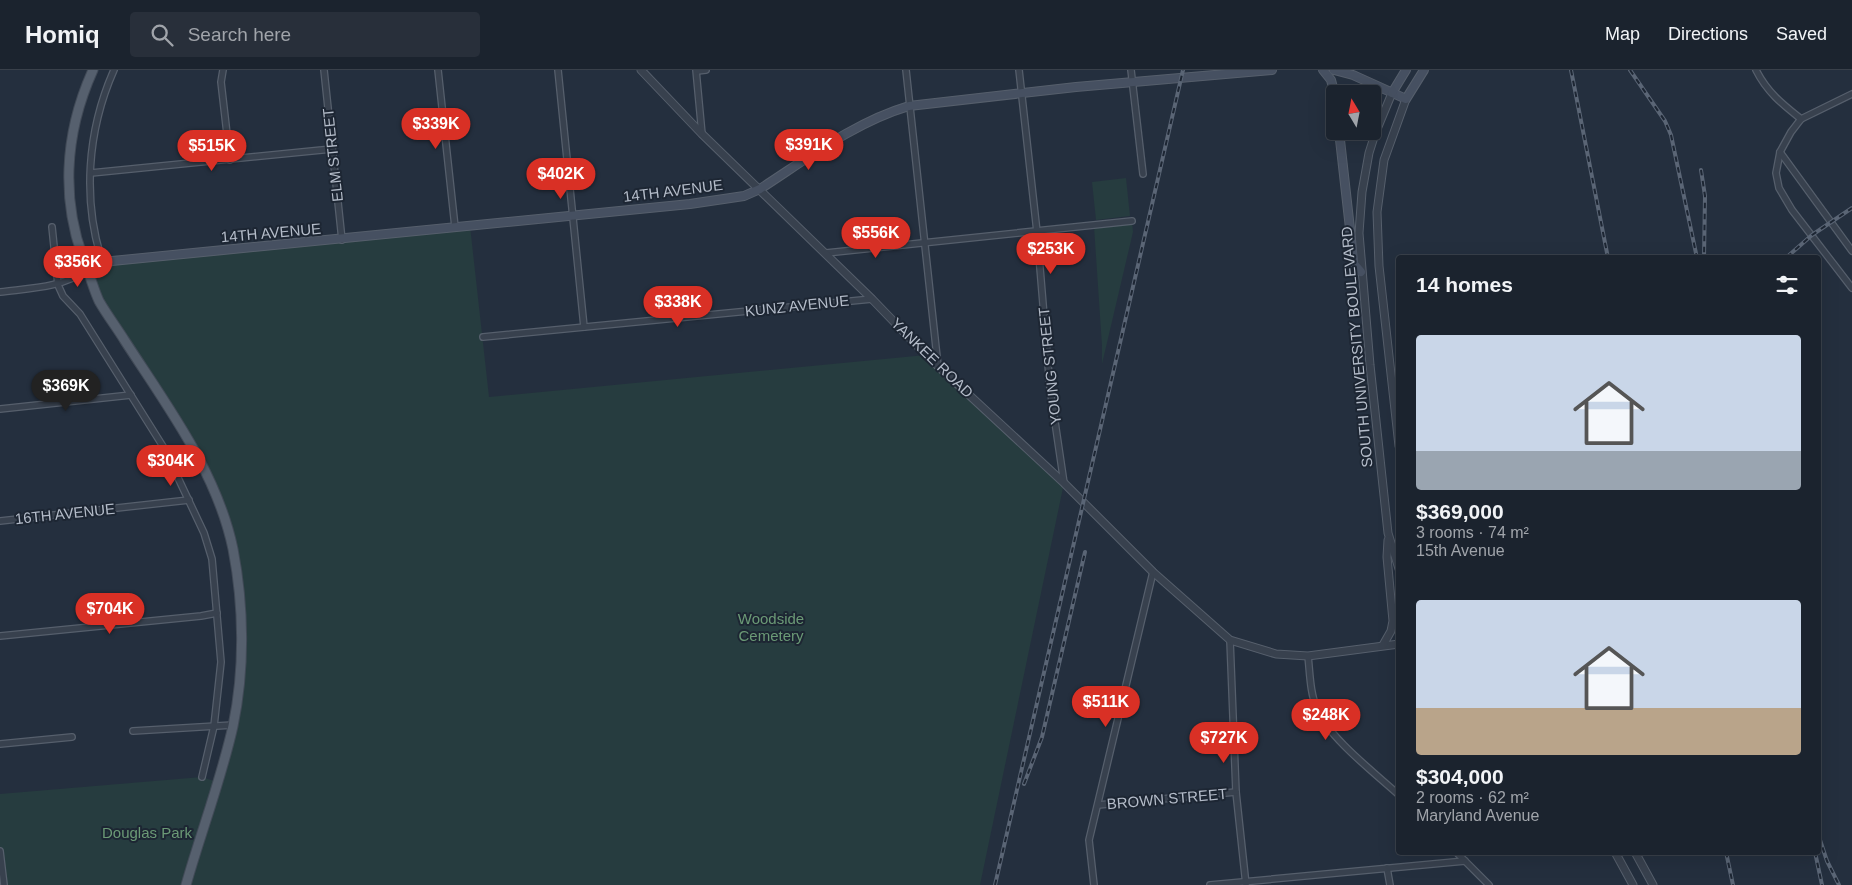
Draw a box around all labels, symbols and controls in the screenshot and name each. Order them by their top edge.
search box [130,12,480,57]
text: Homiq [25,21,100,48]
icon: search [148,21,176,49]
text: Search here [188,24,291,45]
text: Map [1605,24,1640,44]
text: Directions [1668,24,1748,44]
text: Saved [1776,24,1827,44]
north arrow [1326,85,1381,140]
map controls [1326,85,1381,140]
street label: ELM STREET [319,107,346,203]
pin: $339K [401,108,471,150]
text: $339K [412,115,460,132]
pin: $391K [774,128,844,171]
pin: $515K [177,129,247,172]
text: $391K [785,136,833,153]
text: $515K [188,137,236,154]
pin: $402K [526,158,596,200]
text: $402K [537,165,585,182]
street label: 14TH AVENUE [622,176,724,205]
pin: $556K [841,216,911,259]
street label: 14TH AVENUE [220,220,322,245]
text: $556K [852,224,900,241]
street label: SOUTH UNIVERSITY BOULEVARD [1337,226,1376,468]
pin: $253K [1016,232,1086,275]
text: $253K [1027,240,1075,257]
pin: $356K [43,246,113,288]
text: $356K [54,253,102,270]
icon: filters [1773,271,1801,299]
text: 14 homes [1416,273,1513,296]
pin: $338K [643,286,713,328]
street label: KUNZ AVENUE [744,292,850,319]
text: $338K [654,293,702,310]
street label: YOUNG STREET [1035,306,1064,426]
street label: YANKEE ROAD [888,314,977,401]
icon: home [1564,368,1654,458]
pin: $369K [31,370,101,412]
text: $369K [42,377,90,394]
pin: $304K [136,444,206,487]
text: $304K [147,452,195,469]
street label: 16TH AVENUE [14,500,116,527]
text: $369,000 [1416,500,1504,523]
text: 3 rooms · 74 m² [1416,524,1529,541]
text: 15th Avenue [1416,542,1505,559]
pin: $704K [75,592,145,635]
text: $704K [86,600,134,617]
park label: Woodside Cemetery [738,610,804,644]
icon: home [1564,633,1654,723]
pin: $511K [1071,686,1141,728]
text: $511K [1083,693,1129,710]
pin: $248K [1291,698,1361,741]
text: $248K [1302,706,1350,723]
pin: $727K [1189,722,1259,764]
text: $727K [1200,729,1248,746]
text: $304,000 [1416,765,1504,788]
street label: BROWN STREET [1106,785,1228,812]
text: 2 rooms · 62 m² [1416,789,1529,806]
text: Maryland Avenue [1416,807,1539,824]
park label: Douglas Park [102,824,193,841]

